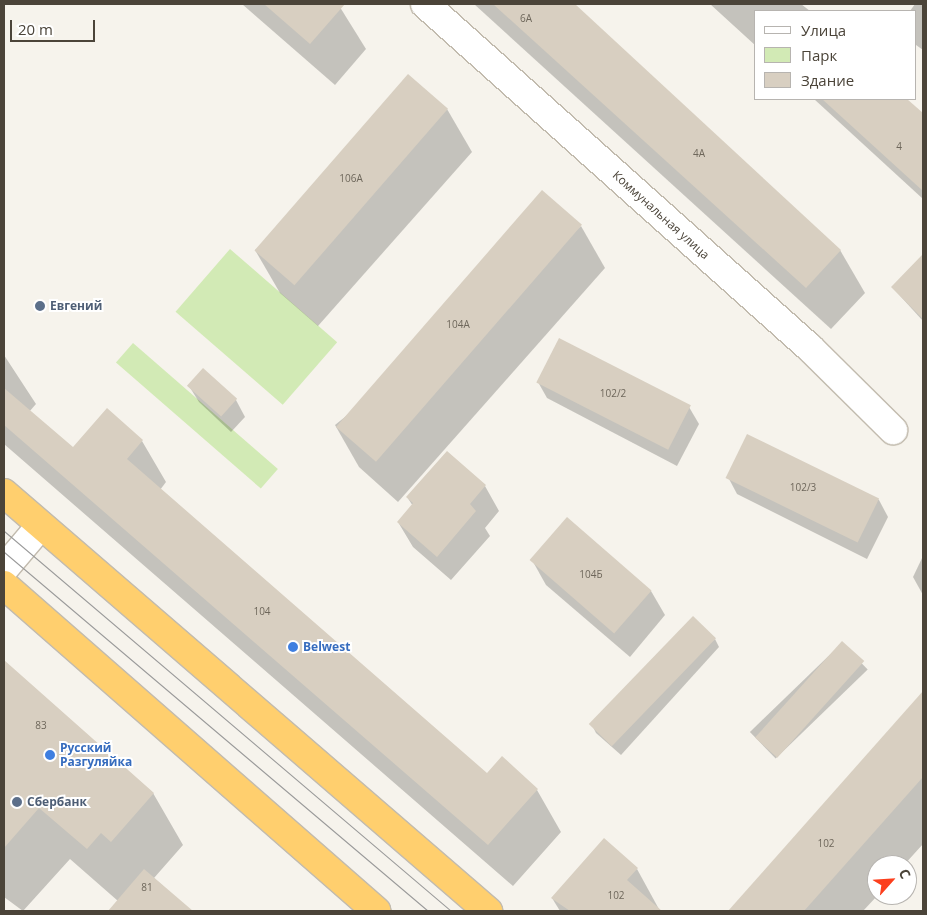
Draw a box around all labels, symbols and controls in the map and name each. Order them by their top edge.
scale bar [12,10,98,42]
legend [754,10,917,100]
house number: 6А [520,13,532,25]
text: 20 m [18,19,53,39]
text: Улица [801,20,846,40]
text: Парк [801,45,837,65]
text: Здание [801,70,854,90]
house number: 4 [896,141,902,153]
house number: 4А [693,148,705,160]
street label: Коммунальная улица [610,168,712,262]
house number: 106А [339,173,363,185]
place label: Евгений [50,299,102,313]
marker: Евгений [34,300,46,312]
house number: 104А [446,319,470,331]
house number: 102/2 [600,388,626,400]
house number: 102/3 [790,482,816,494]
house number: 104Б [579,569,603,581]
house number: 104 [253,606,271,618]
place label: Belwest [303,640,350,654]
marker: Belwest [287,641,299,653]
house number: 83 [35,720,47,732]
place label: Русский Разгуляйка [60,741,132,769]
marker: Русский Разгуляйка [44,749,56,761]
place label: Сбербанк [27,795,87,809]
marker: Сбербанк [11,796,23,808]
house number: 102 [817,838,835,850]
north arrow [867,855,917,905]
text: С [895,865,916,882]
house number: 81 [141,882,153,894]
house number: 102 [607,890,625,902]

